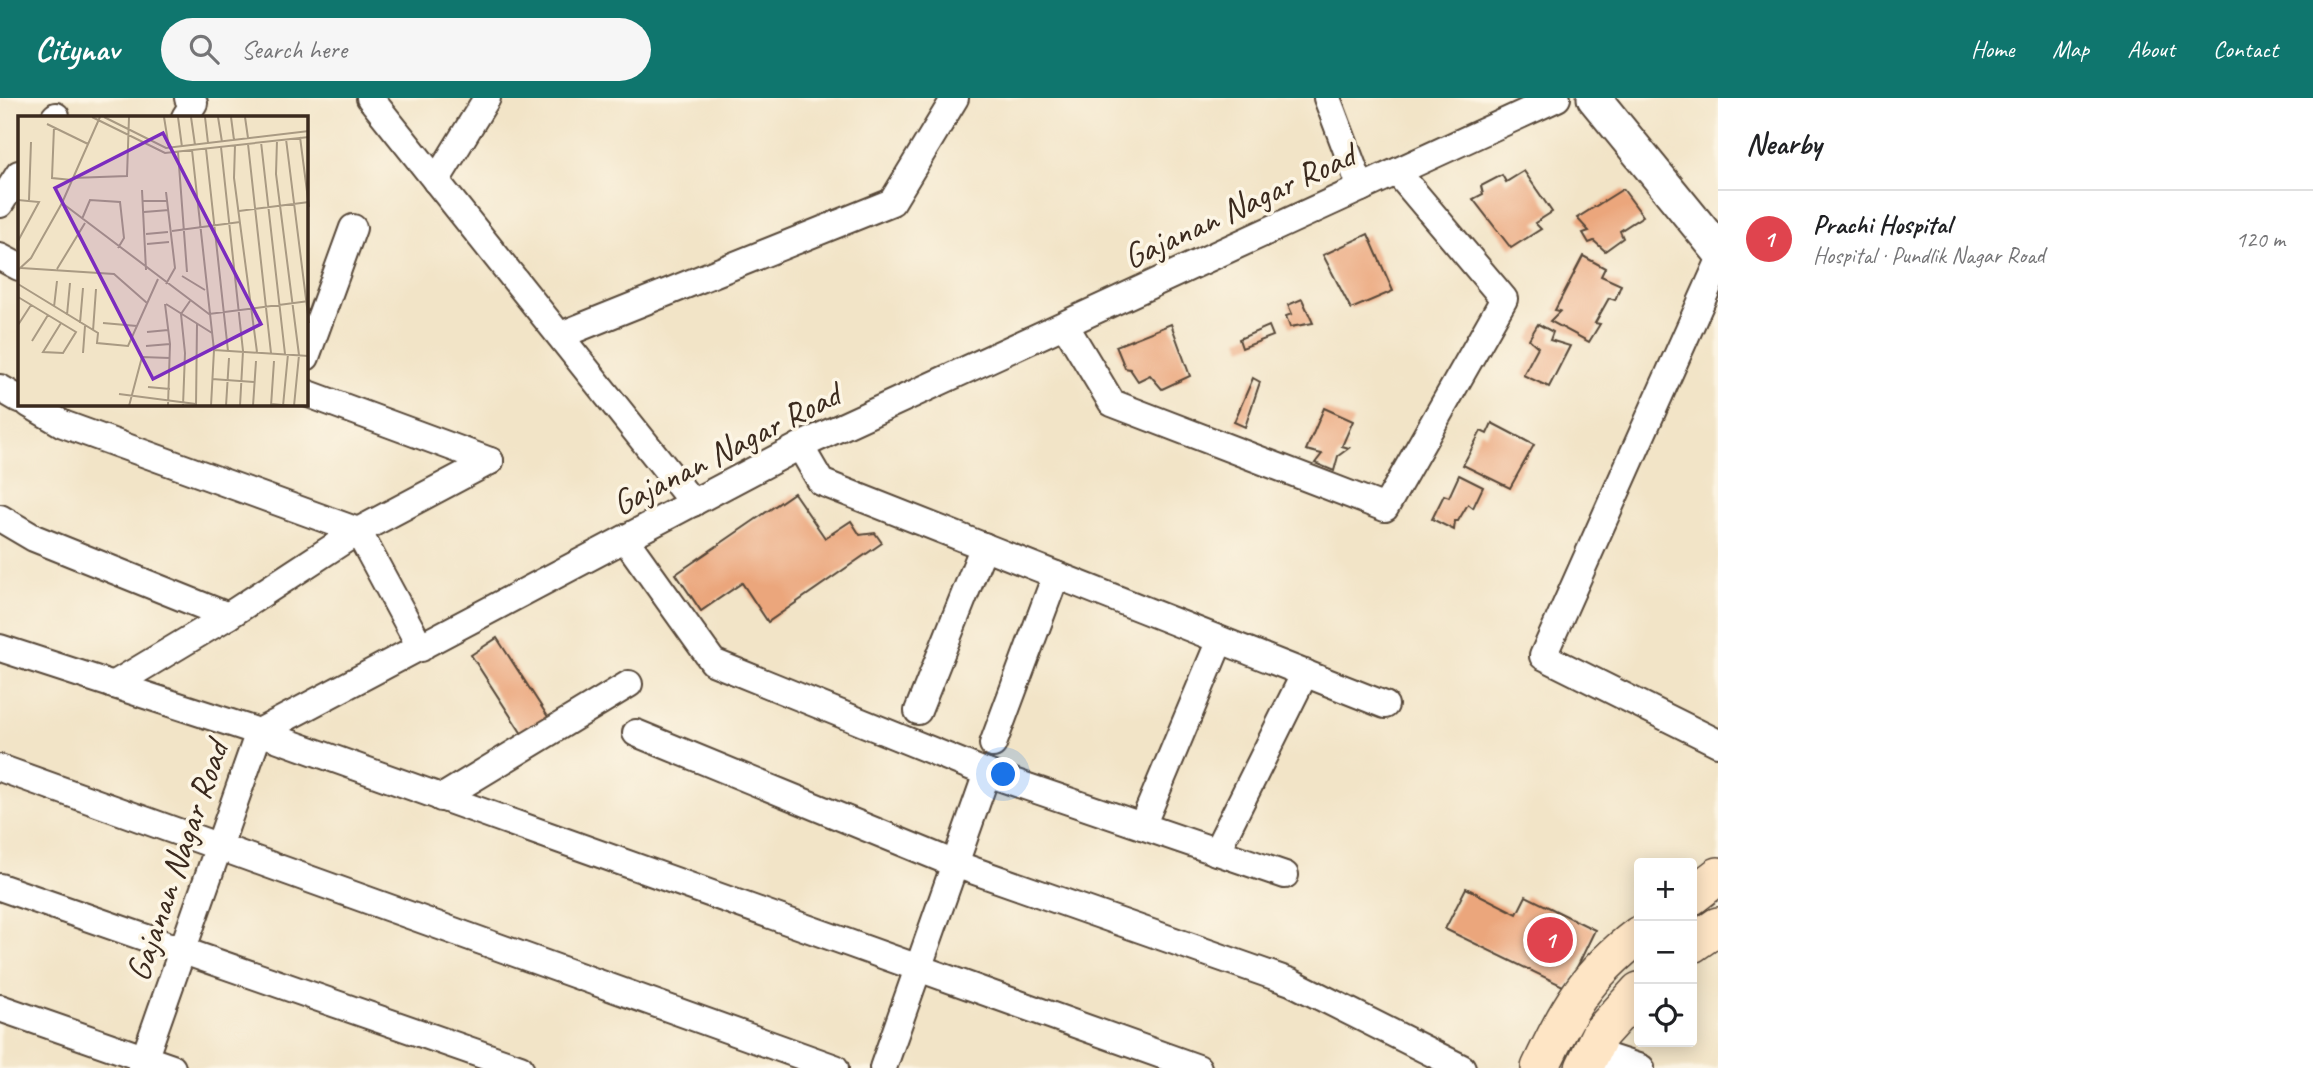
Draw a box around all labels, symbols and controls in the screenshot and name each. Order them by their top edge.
search box [161,18,651,81]
text: Citynav [35,28,119,70]
icon: search [185,30,223,68]
text: Search here [241,33,347,66]
text: Home [1971,34,2014,64]
text: Map [2052,34,2089,64]
text: About [2127,34,2175,64]
text: Contact [2213,34,2278,64]
inset map [18,116,308,406]
text: Nearby [1746,125,1822,163]
street label: Gajanan Nagar Road [1116,130,1367,279]
text: Prachi Hospital [1813,208,1951,241]
text: 1 [1764,225,1774,254]
text: 120 m [2236,225,2285,254]
text: Hospital · Pundlik Nagar Road [1813,241,2045,270]
street label: Gajanan Nagar Road [604,370,852,526]
street label: Gajanan Nagar Road [115,730,241,987]
your location [986,757,1020,791]
map controls [1634,858,1697,1047]
button: + [1634,858,1697,921]
pin: 1 [1527,914,1573,966]
button: − [1634,921,1697,984]
button: locate [1634,984,1697,1047]

